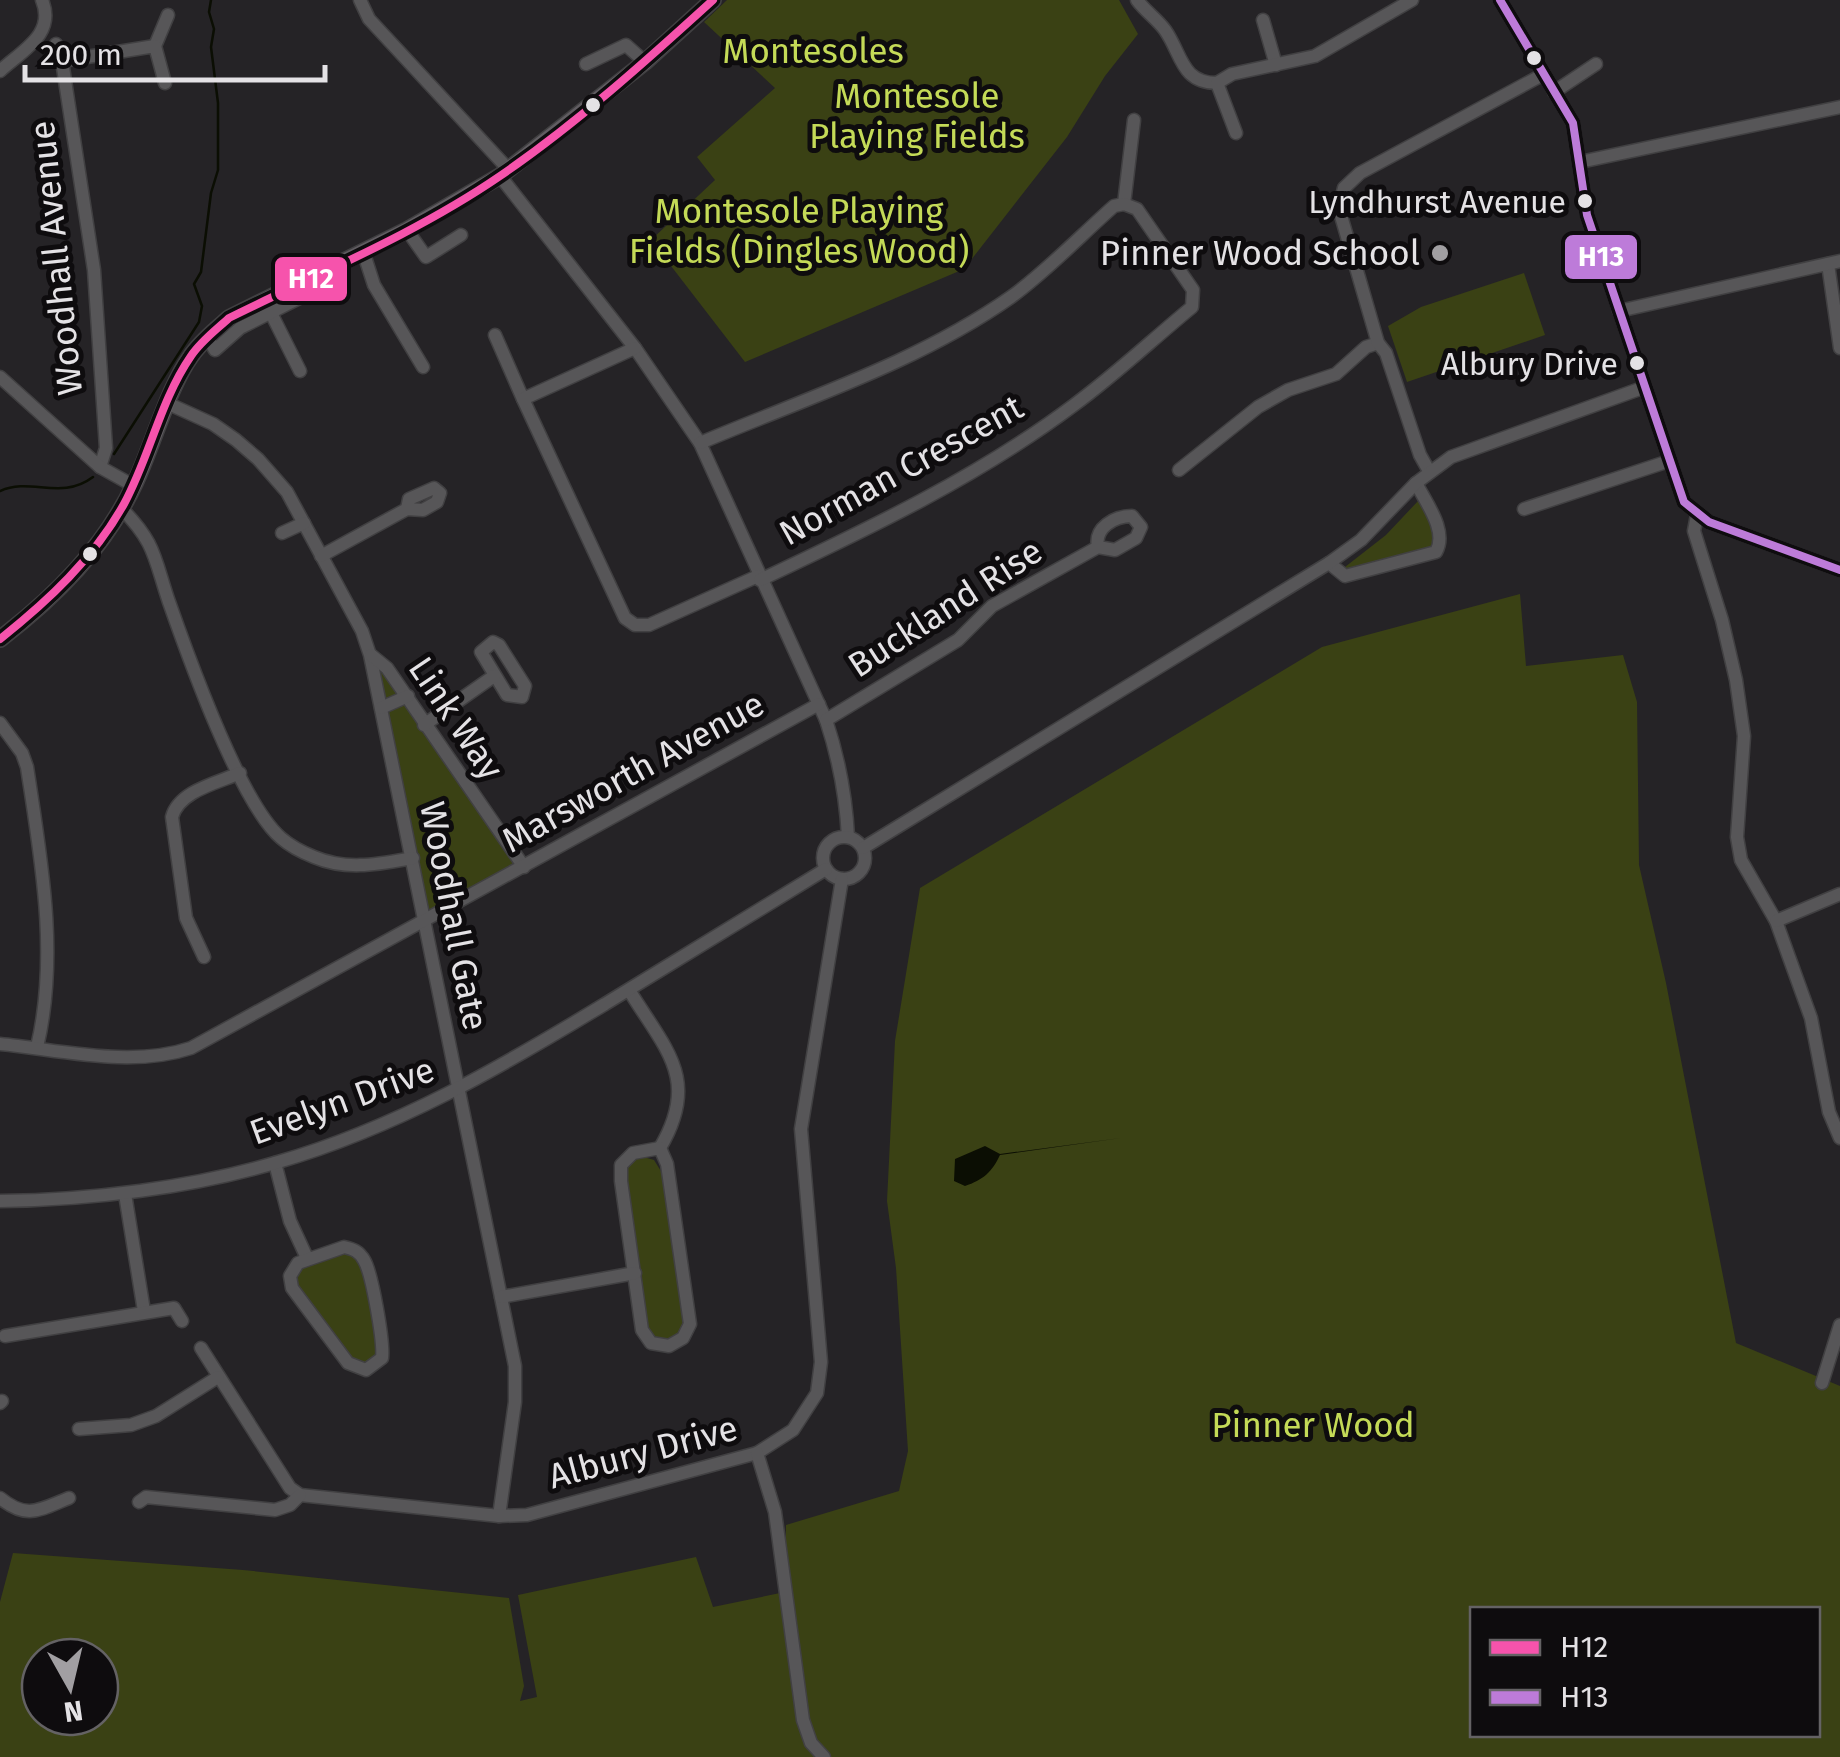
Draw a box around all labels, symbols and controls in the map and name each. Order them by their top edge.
scale bar [25,20,325,82]
park label: Montesoles [722,30,904,72]
text: 200 m [40,37,122,73]
unlabelled marker [1524,48,1544,68]
park label: Montesole Playing Fields [809,75,1025,157]
unlabelled marker [583,95,603,115]
street label: Woodhall Avenue [21,119,91,397]
place label: Lyndhurst Avenue [1308,183,1566,221]
park label: Montesole Playing Fields (Dingles Wood) [629,190,969,272]
marker: Lyndhurst Avenue [1575,191,1595,211]
place label: Pinner Wood School [1100,232,1420,274]
line badge: H13 [1563,233,1639,281]
text: H13 [1578,240,1624,273]
marker: Pinner Wood School [1429,242,1451,264]
line badge: H12 [273,255,349,303]
text: H12 [288,262,334,295]
place label: Albury Drive [1441,345,1618,383]
marker: Albury Drive [1627,353,1647,373]
street label: Norman Crescent [772,386,1030,554]
street label: Buckland Rise [840,530,1050,686]
unlabelled marker [80,544,100,564]
street label: Link Way [400,649,512,787]
street label: Marsworth Avenue [495,683,771,861]
street label: Woodhall Gate [411,798,497,1034]
street label: Evelyn Drive [244,1048,440,1154]
park label: Pinner Wood [1211,1404,1415,1446]
street label: Albury Drive [544,1407,742,1497]
legend [1470,1607,1820,1737]
text: H12 [1560,1629,1608,1665]
north arrow [20,1637,120,1737]
text: H13 [1560,1679,1608,1715]
text: N [62,1694,85,1729]

